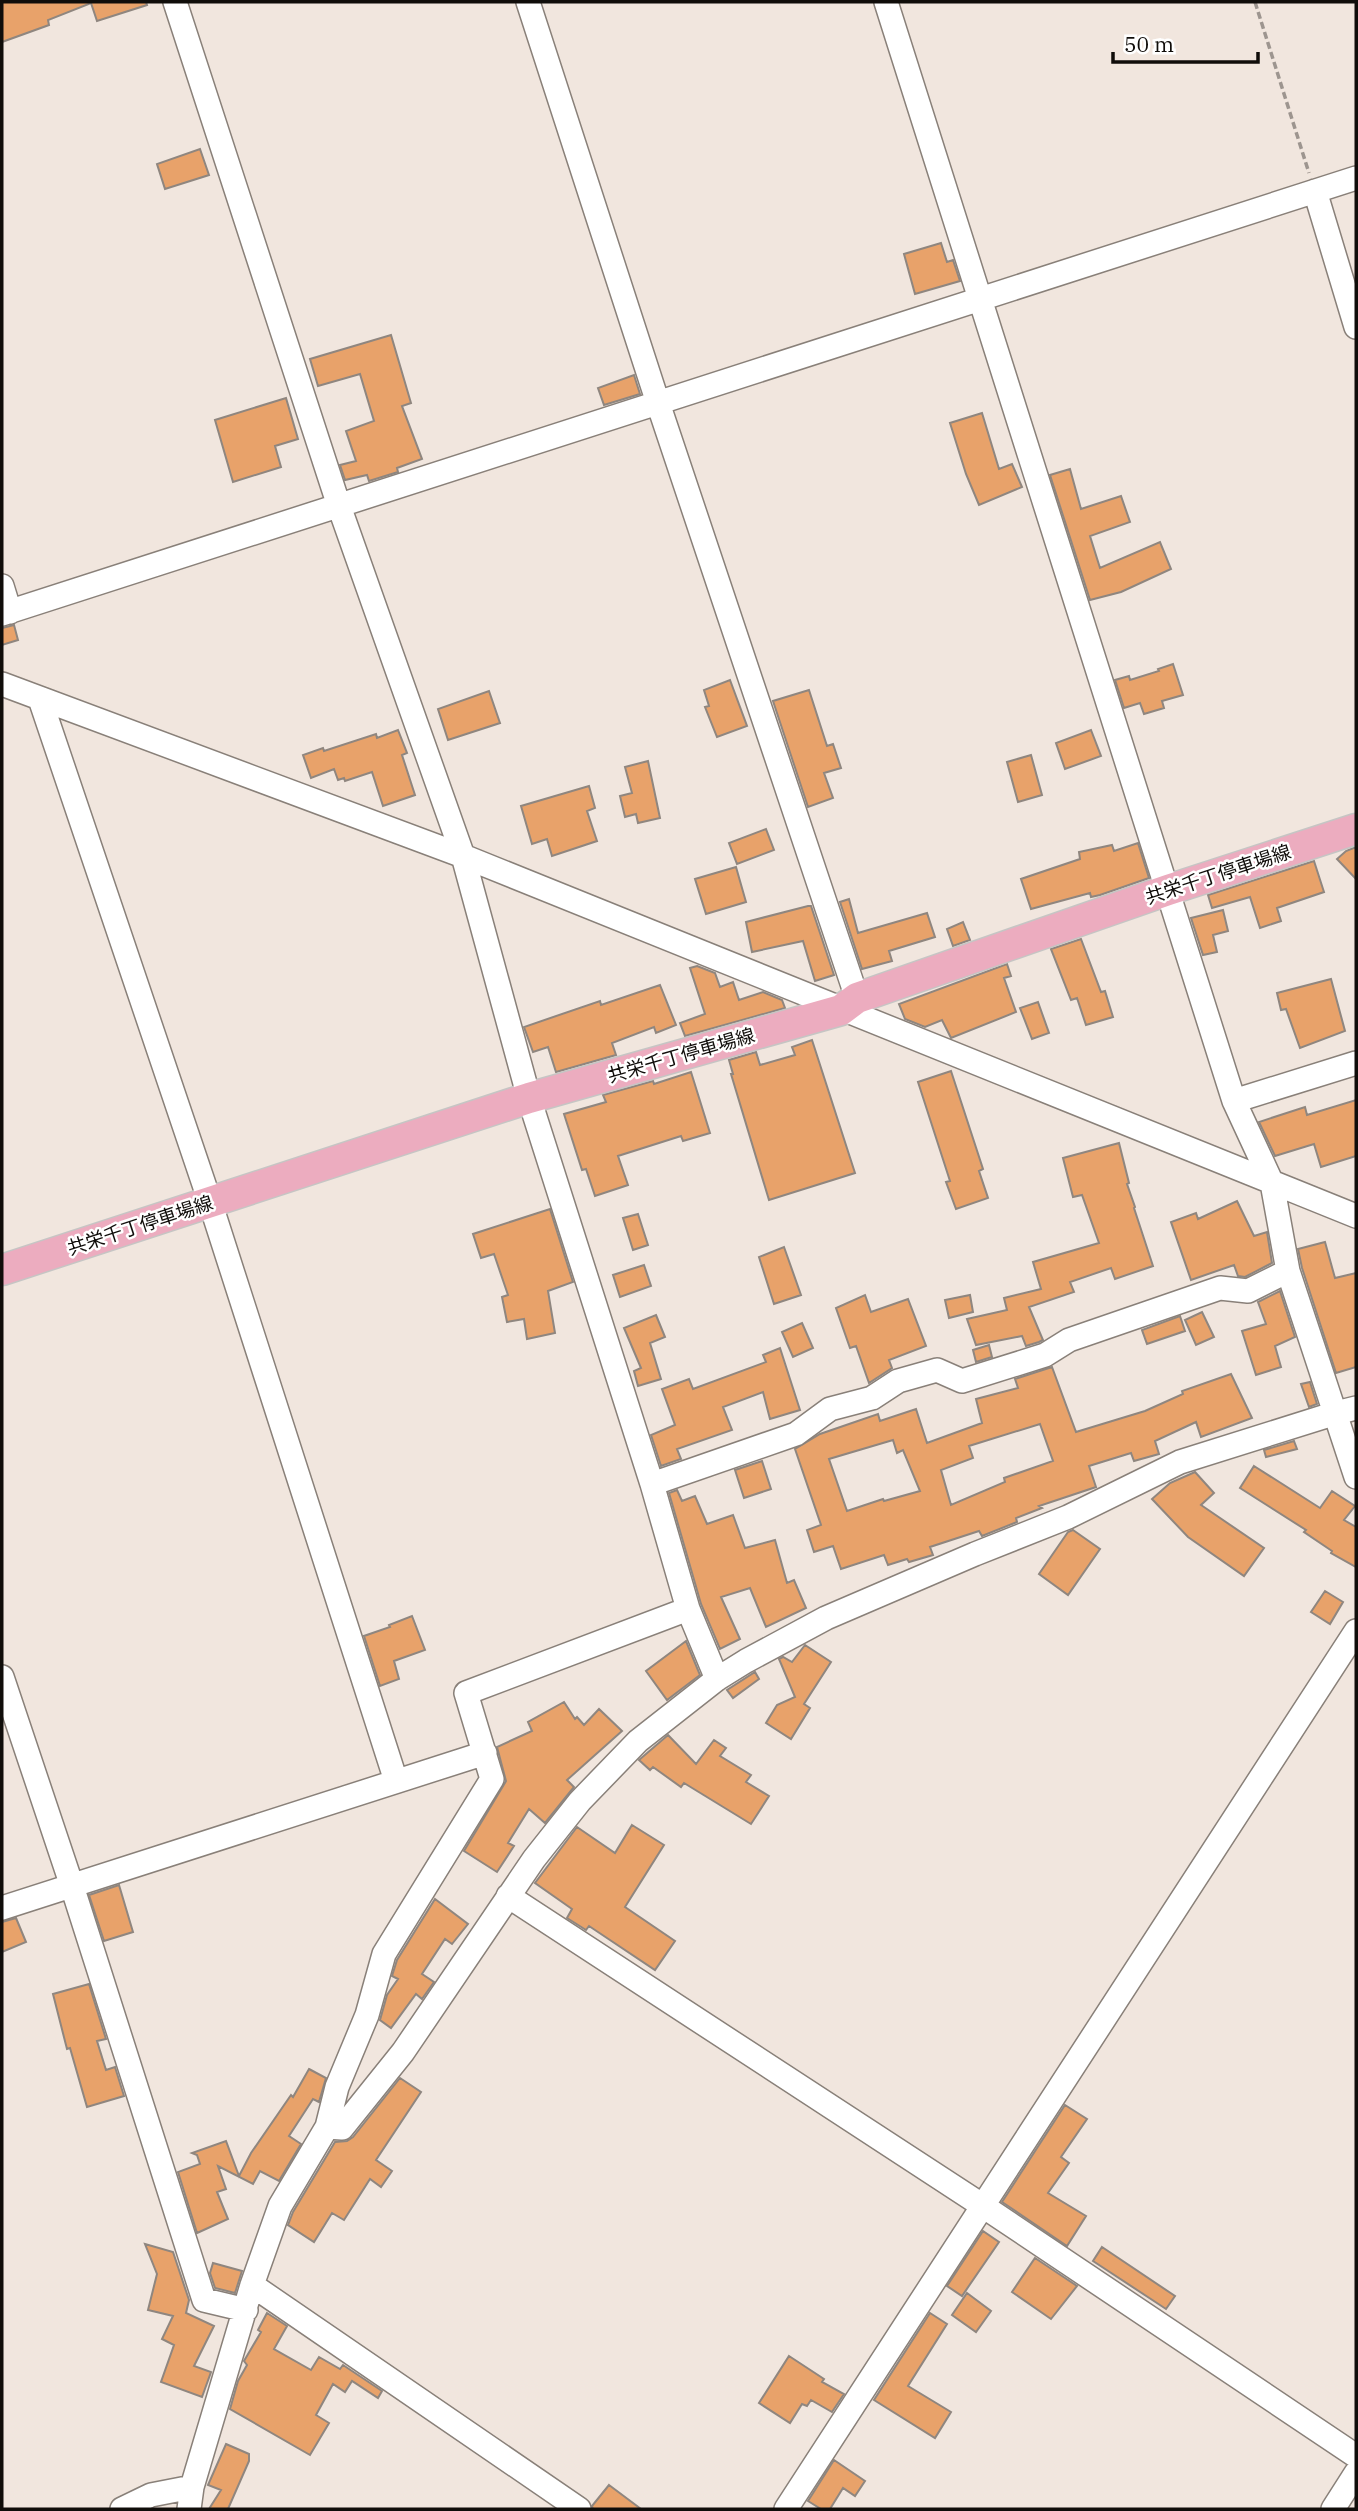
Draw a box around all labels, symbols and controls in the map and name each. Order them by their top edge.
scale bar [1113,21,1258,65]
text: 50 m [1124,30,1174,58]
street label: 共栄千丁停車場線 [1142,839,1294,909]
street label: 共栄千丁停車場線 [605,1023,757,1087]
street label: 共栄千丁停車場線 [64,1190,216,1260]

